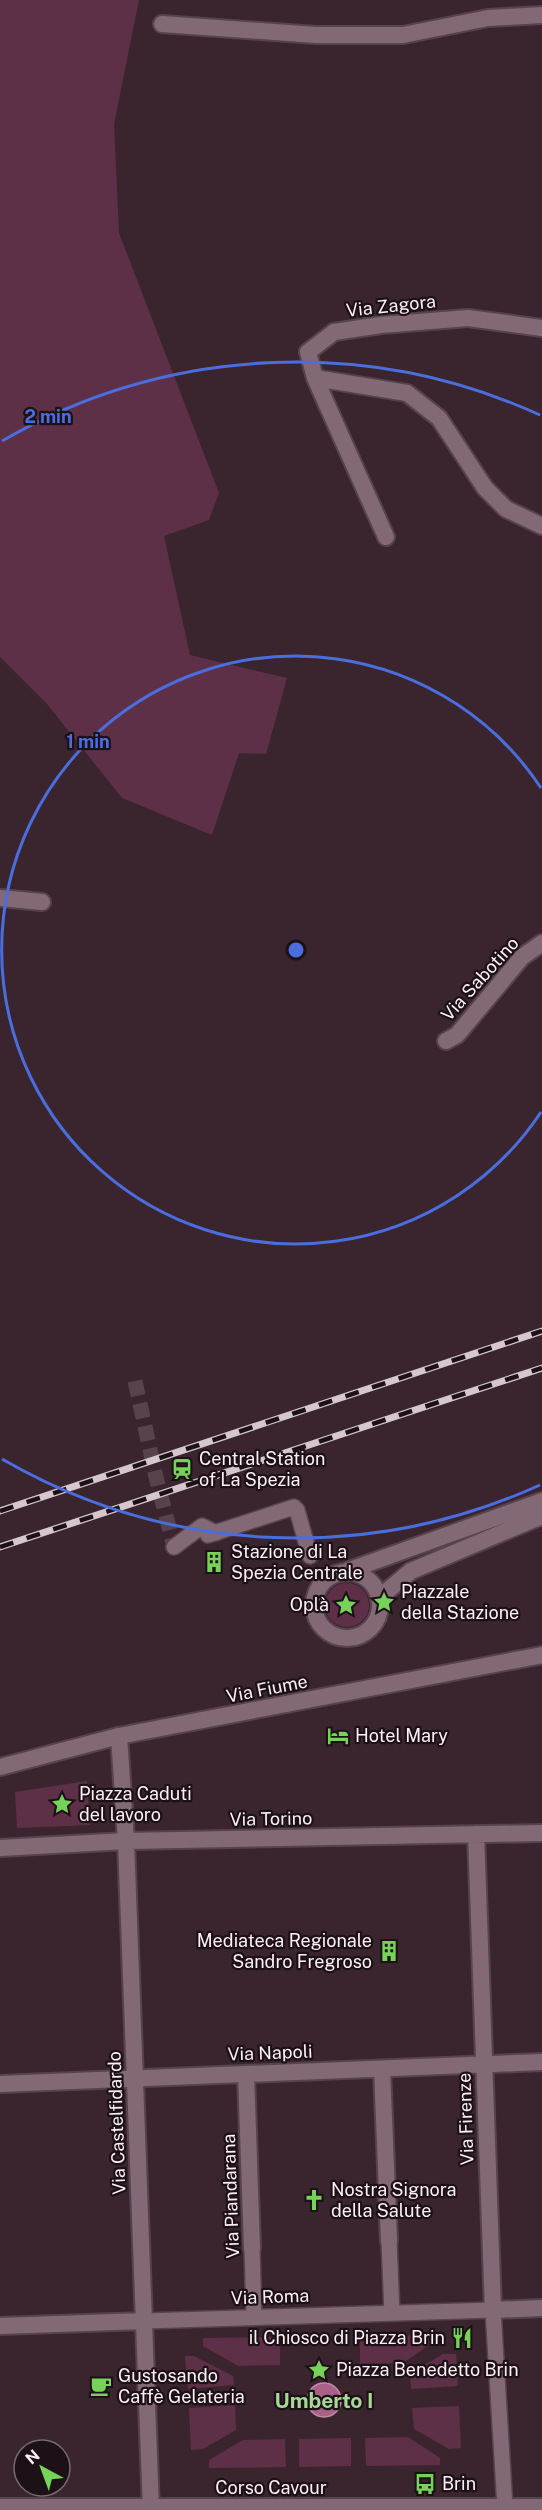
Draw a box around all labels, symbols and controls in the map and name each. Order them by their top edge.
street label: Via Zagora [345,290,437,321]
text: 2 min [24,406,72,427]
text: 1 min [66,731,110,752]
street label: Via Sabotino [437,932,523,1025]
centre of rings [286,940,306,960]
place label: Central Station of La Spezia [199,1448,325,1490]
station icon: Central Station of La Spezia [170,1457,194,1481]
place label: Stazione di La Spezia Centrale [231,1541,363,1583]
building icon: Stazione di La Spezia Centrale [202,1550,226,1574]
place label: Piazzale della Stazione [401,1581,519,1623]
place icon: Piazzale della Stazione [372,1590,396,1614]
place icon: Oplà [334,1593,358,1617]
place label: Oplà [290,1594,329,1615]
street label: Via Fiume [224,1670,309,1707]
hotel icon: Hotel Mary [326,1724,350,1748]
place label: Hotel Mary [355,1725,448,1746]
place label: Piazza Caduti del lavoro [79,1783,192,1825]
place icon: Piazza Caduti del lavoro [50,1792,74,1816]
street label: Via Torino [229,1807,313,1830]
place label: Mediateca Regionale Sandro Fregroso [197,1930,372,1972]
building icon: Mediateca Regionale Sandro Fregroso [377,1939,401,1963]
street label: Via Napoli [227,2041,313,2064]
street label: Via Castelfidardo [103,2051,130,2195]
street label: Via Firenze [453,2072,478,2166]
street label: Via Piandarana [218,2133,243,2259]
place label: Nostra Signora della Salute [331,2179,456,2221]
church icon: Nostra Signora della Salute [302,2188,326,2212]
street label: Via Roma [230,2285,310,2308]
restaurant icon: il Chiosco di Piazza Brin [450,2326,474,2350]
place label: il Chiosco di Piazza Brin [249,2327,445,2348]
place icon: Piazza Benedetto Brin [307,2358,331,2382]
place label: Piazza Benedetto Brin [336,2359,519,2380]
place label: Gustosando Caffè Gelateria [118,2365,245,2407]
cafe icon: Gustosando Caffè Gelateria [89,2374,113,2398]
district label: Umberto I [274,2388,374,2413]
north arrow [12,2438,72,2498]
text: N [22,2446,43,2468]
bus stop icon: Brin [413,2472,437,2496]
place label: Brin [442,2473,476,2494]
street label: Corso Cavour [215,2477,327,2498]

